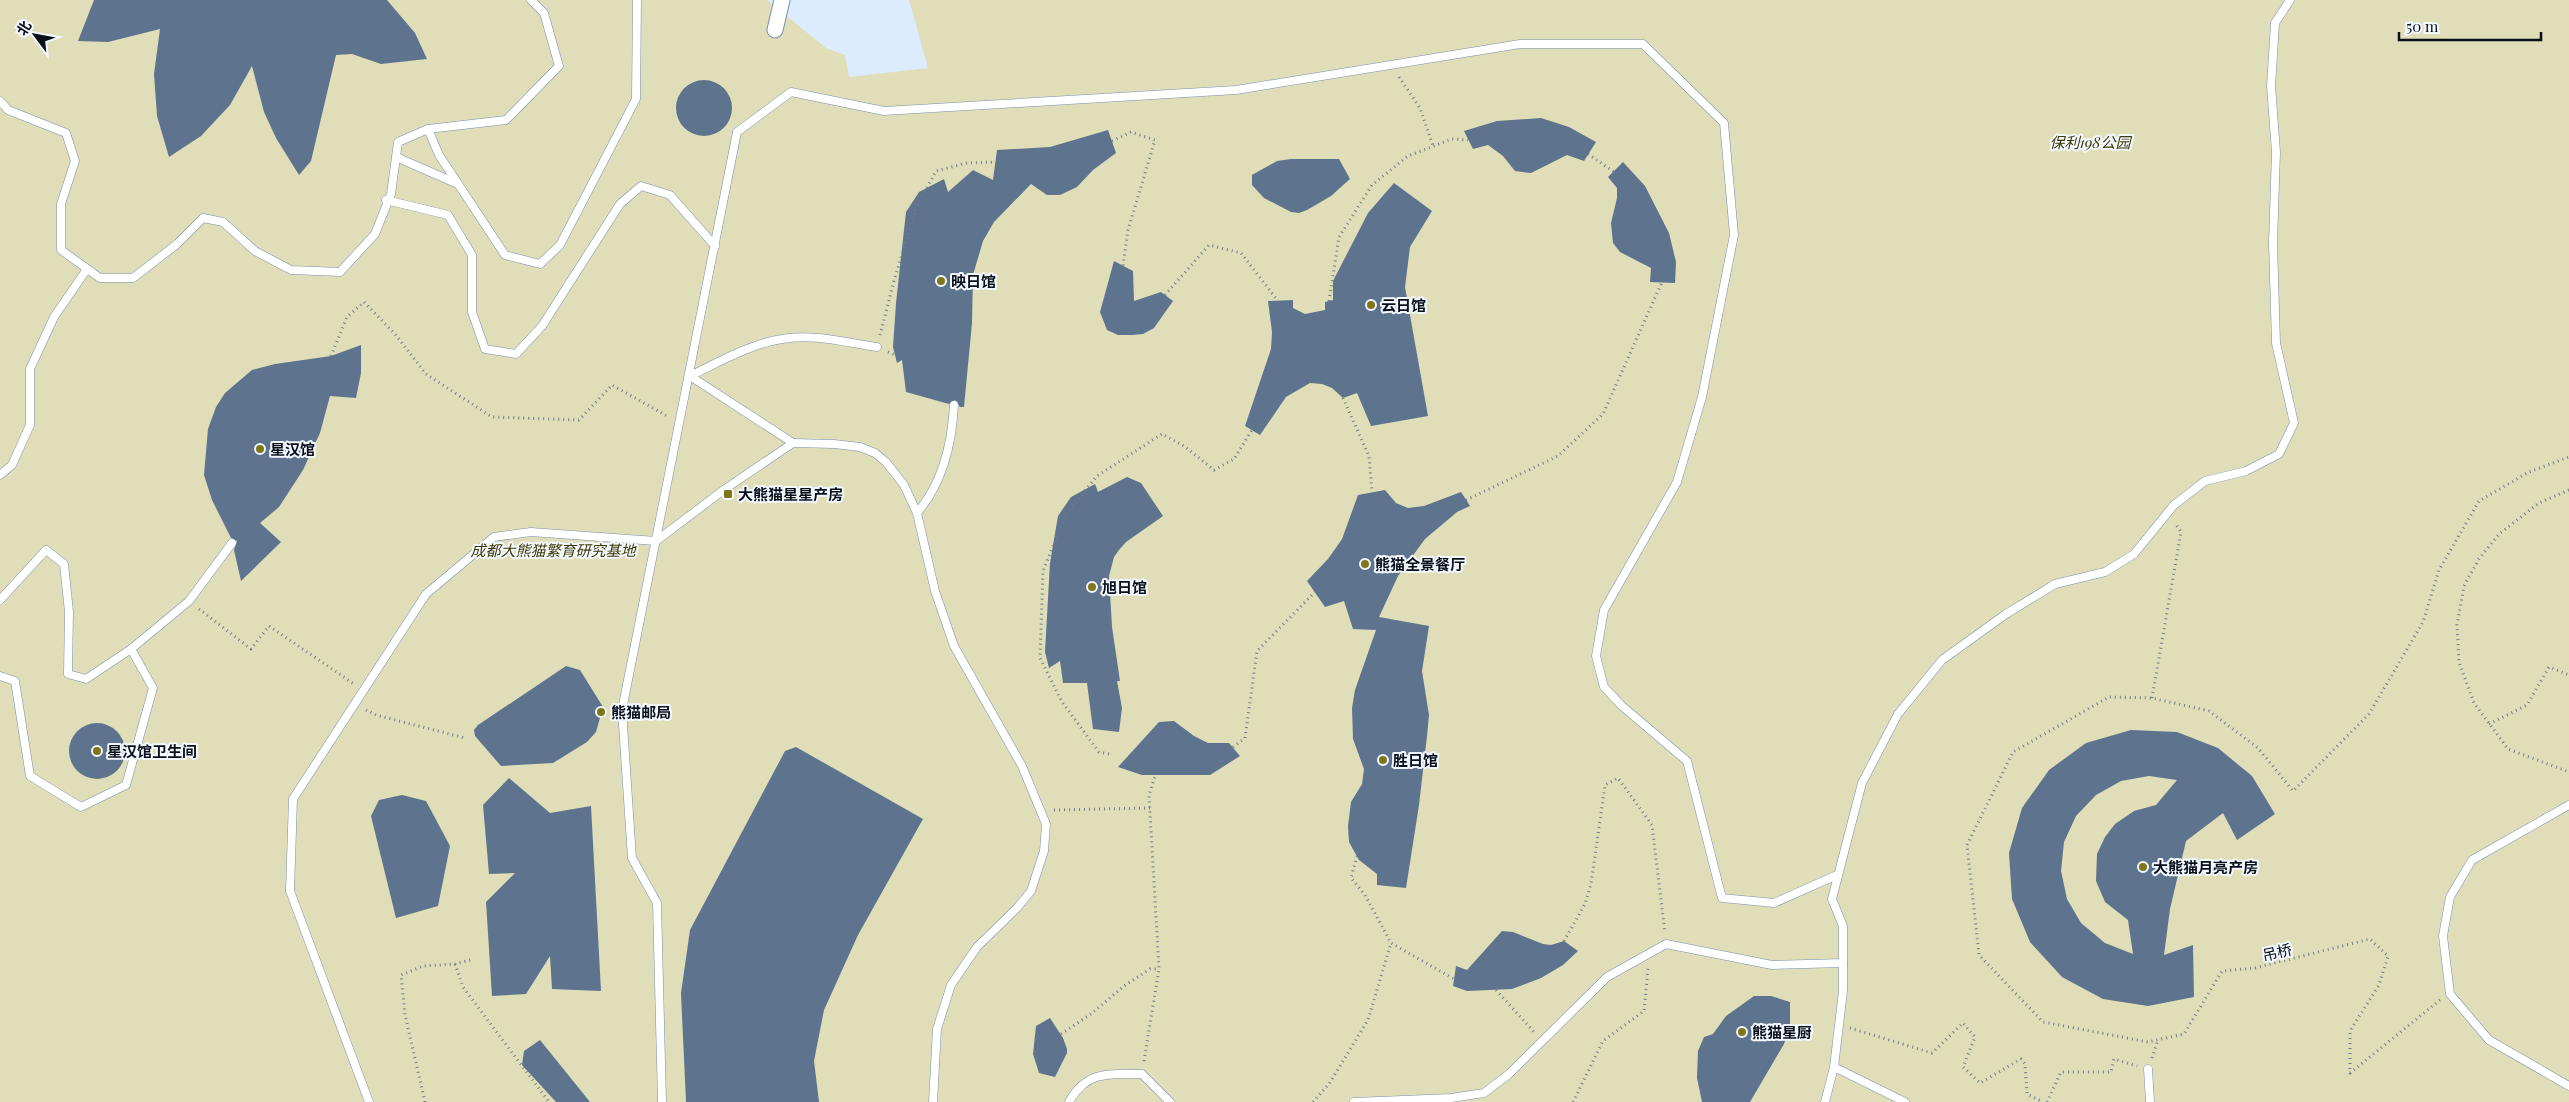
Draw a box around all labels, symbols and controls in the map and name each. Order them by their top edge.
north arrow [10,10,60,60]
scale bar [2399,10,2542,42]
text: 50 m [2406,16,2439,36]
text: 北 [12,17,35,39]
park label: 保利198公园 [2050,132,2132,152]
place label: 映日馆 [951,271,996,291]
marker: 映日馆 [935,275,947,287]
place label: 云日馆 [1381,295,1426,315]
marker: 云日馆 [1365,299,1377,311]
place label: 星汉馆 [270,439,315,459]
marker: 星汉馆 [254,443,266,455]
place label: 大熊猫星星产房 [738,484,843,504]
marker: 大熊猫星星产房 [722,488,734,500]
park label: 成都大熊猫繁育研究基地 [470,540,637,560]
place label: 熊猫全景餐厅 [1375,554,1465,574]
marker: 熊猫全景餐厅 [1359,558,1371,570]
place label: 旭日馆 [1102,577,1147,597]
marker: 旭日馆 [1086,581,1098,593]
place label: 熊猫邮局 [611,702,671,722]
marker: 熊猫邮局 [595,706,607,718]
place label: 星汉馆卫生间 [107,741,197,761]
marker: 星汉馆卫生间 [91,745,103,757]
place label: 胜日馆 [1393,750,1438,770]
marker: 胜日馆 [1377,754,1389,766]
place label: 大熊猫月亮产房 [2153,857,2258,877]
marker: 大熊猫月亮产房 [2137,861,2149,873]
street label: 吊桥 [2260,939,2294,965]
place label: 熊猫星厨 [1752,1022,1812,1042]
marker: 熊猫星厨 [1736,1026,1748,1038]

